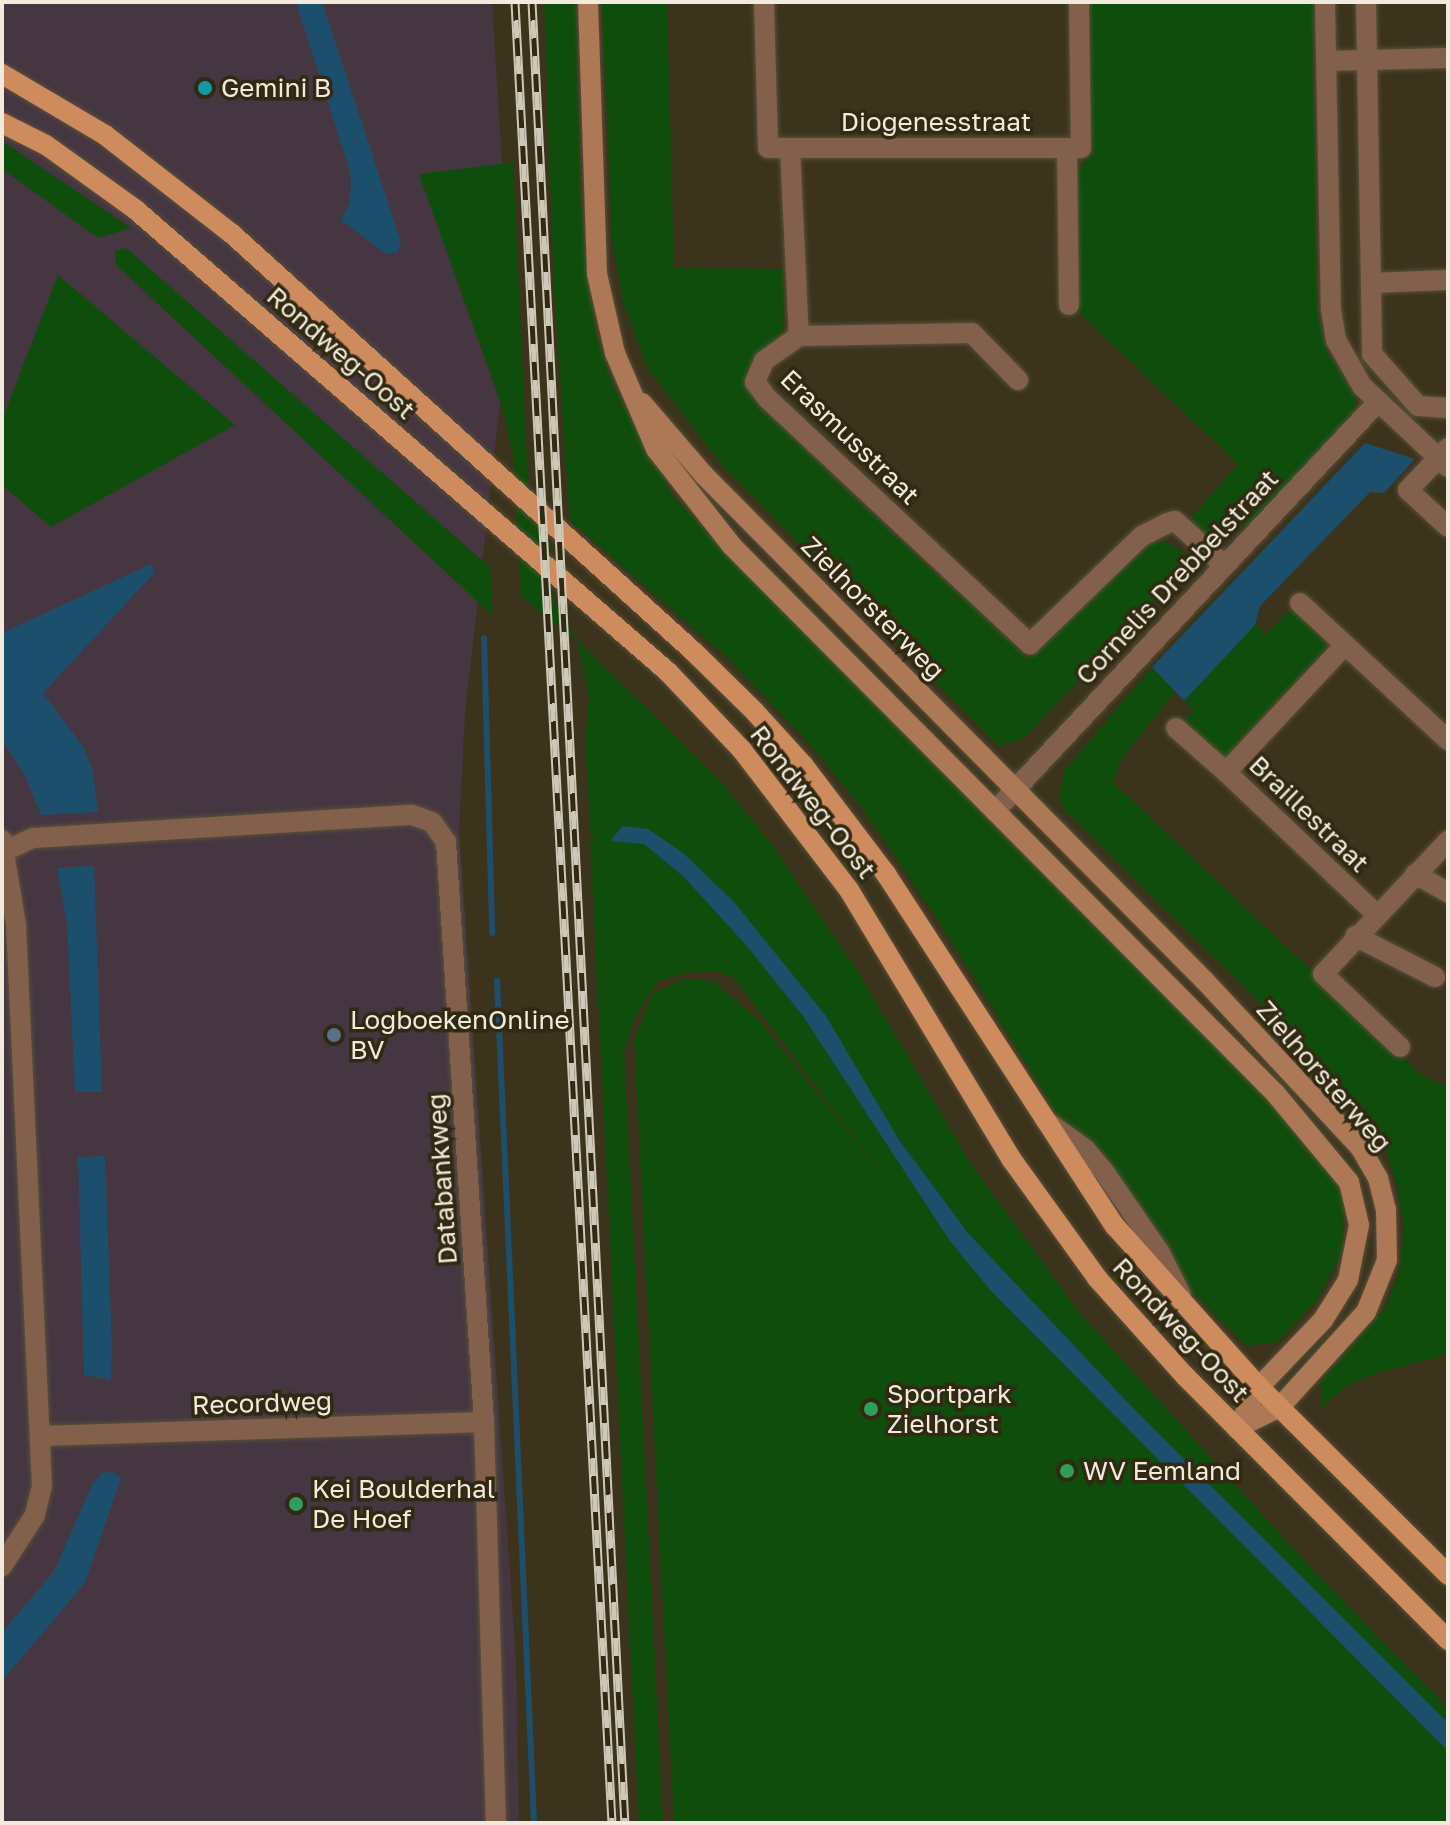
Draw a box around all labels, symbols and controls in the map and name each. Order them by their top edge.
place label: Gemini B [221,72,331,104]
marker: Gemini B [196,79,214,97]
street label: Diogenesstraat [841,106,1031,138]
street label: Rondweg-Oost [261,280,421,426]
street label: Erasmusstraat [774,363,926,511]
street label: Cornelis Drebbelstraat [1069,463,1285,691]
street label: Zielhorsterweg [795,530,951,686]
street label: Rondweg-Oost [744,719,882,885]
street label: Braillestraat [1243,749,1375,879]
street label: Zielhorsterweg [1250,994,1398,1158]
place label: LogboekenOnline BV [350,1004,570,1066]
marker: LogboekenOnline BV [325,1026,343,1044]
street label: Databankweg [420,1093,464,1265]
street label: Rondweg-Oost [1106,1251,1256,1409]
place label: Sportpark Zielhorst [887,1378,1012,1440]
street label: Recordweg [191,1385,333,1421]
marker: Sportpark Zielhorst [862,1400,880,1418]
place label: WV Eemland [1083,1455,1241,1487]
marker: WV Eemland [1058,1462,1076,1480]
place label: Kei Boulderhal De Hoef [312,1473,495,1534]
marker: Kei Boulderhal De Hoef [287,1495,305,1513]

